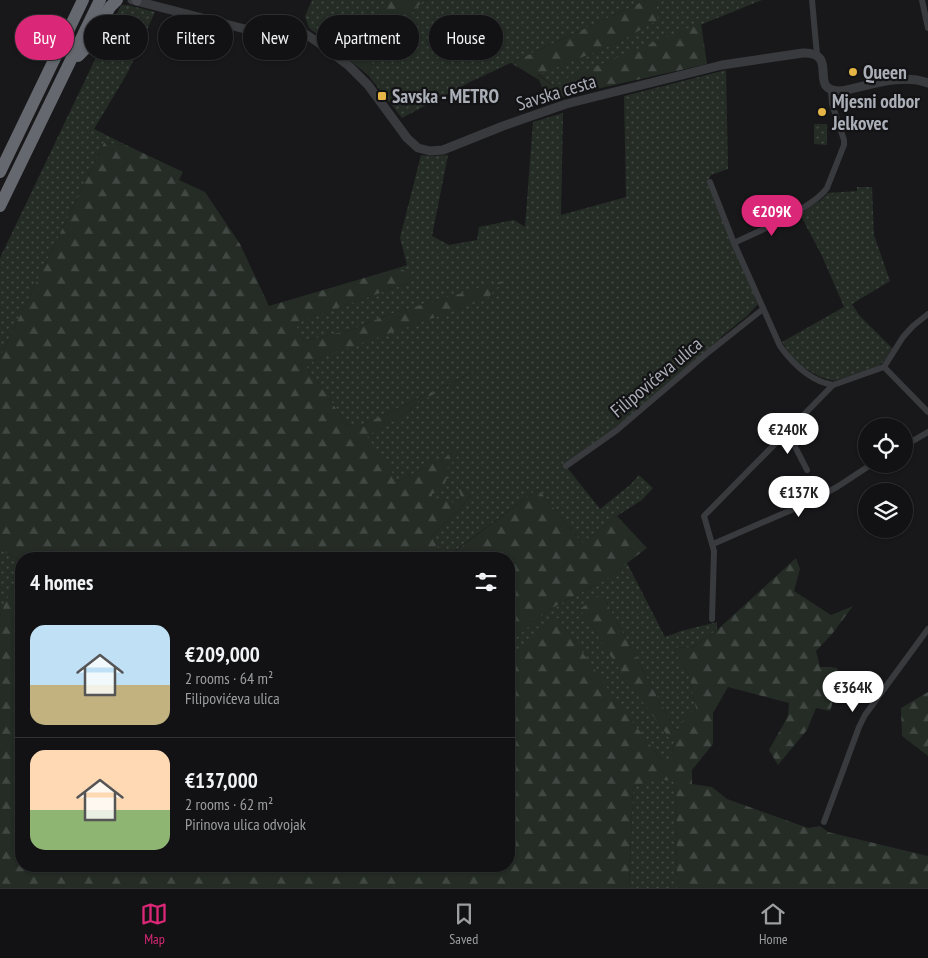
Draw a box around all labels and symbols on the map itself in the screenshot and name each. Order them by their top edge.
place label: Queen [863,60,907,84]
marker: Queen [847,66,859,78]
street label: Savska cesta [513,69,599,115]
place label: Savska - METRO [392,84,499,108]
place label: Mjesni odbor Jelkovec [831,89,920,135]
marker: Savska - METRO [376,90,388,102]
marker: Mjesni odbor Jelkovec [816,106,828,118]
pin: €209K [737,194,807,237]
street label: Filipovićeva ulica [605,332,707,422]
pin: €240K [753,412,823,455]
pin: €137K [764,476,834,518]
pin: €364K [818,670,888,713]

